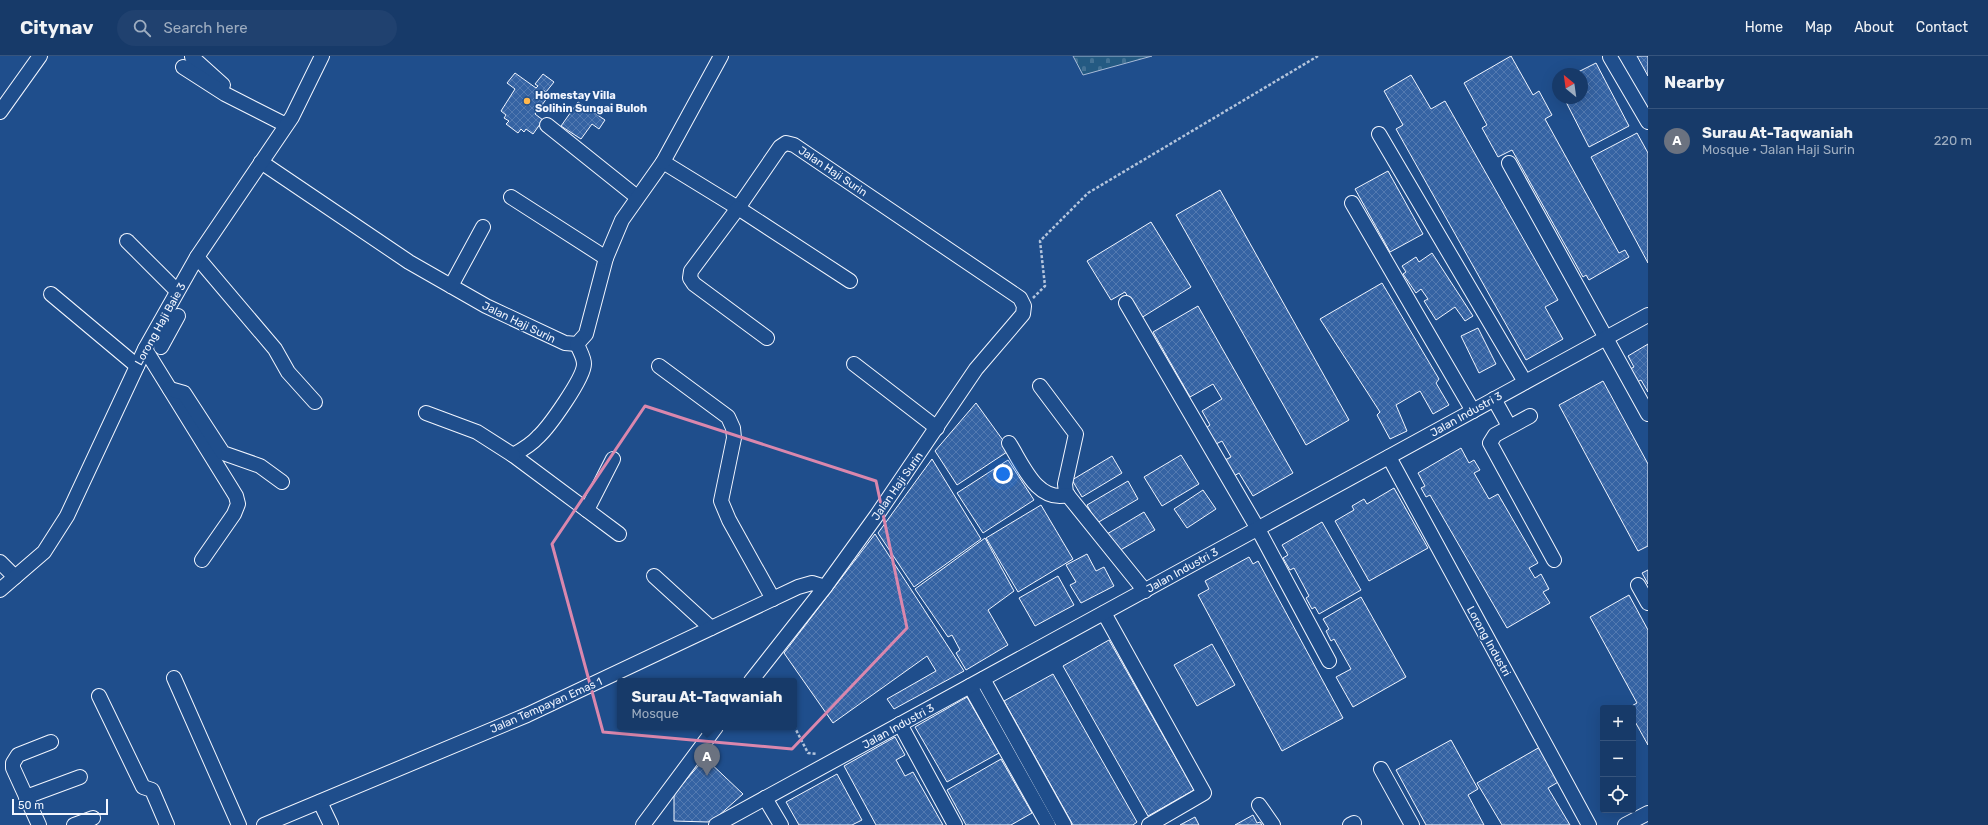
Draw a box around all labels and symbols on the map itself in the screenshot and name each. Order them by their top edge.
north arrow [1552,68,1588,104]
place label: Homestay Villa Solihin Sungai Buloh [535,89,647,115]
marker: Homestay Villa Solihin Sungai Buloh [522,96,532,106]
street label: Jalan Haji Surin [796,144,870,199]
street label: Lorong Haji Baie 3 [132,280,189,368]
street label: Jalan Haji Surin [480,299,558,346]
street label: Jalan Industri 3 [1428,389,1505,440]
street label: Jalan Haji Surin [869,450,926,523]
your location [993,464,1013,484]
street label: Jalan Industri 3 [1144,545,1221,596]
street label: Lorong Industri [1464,604,1513,679]
street label: Jalan Tempayan Emas 1 [488,675,604,736]
street label: Jalan Industri 3 [860,701,937,752]
pin: A [694,743,720,776]
scale bar [12,797,108,816]

